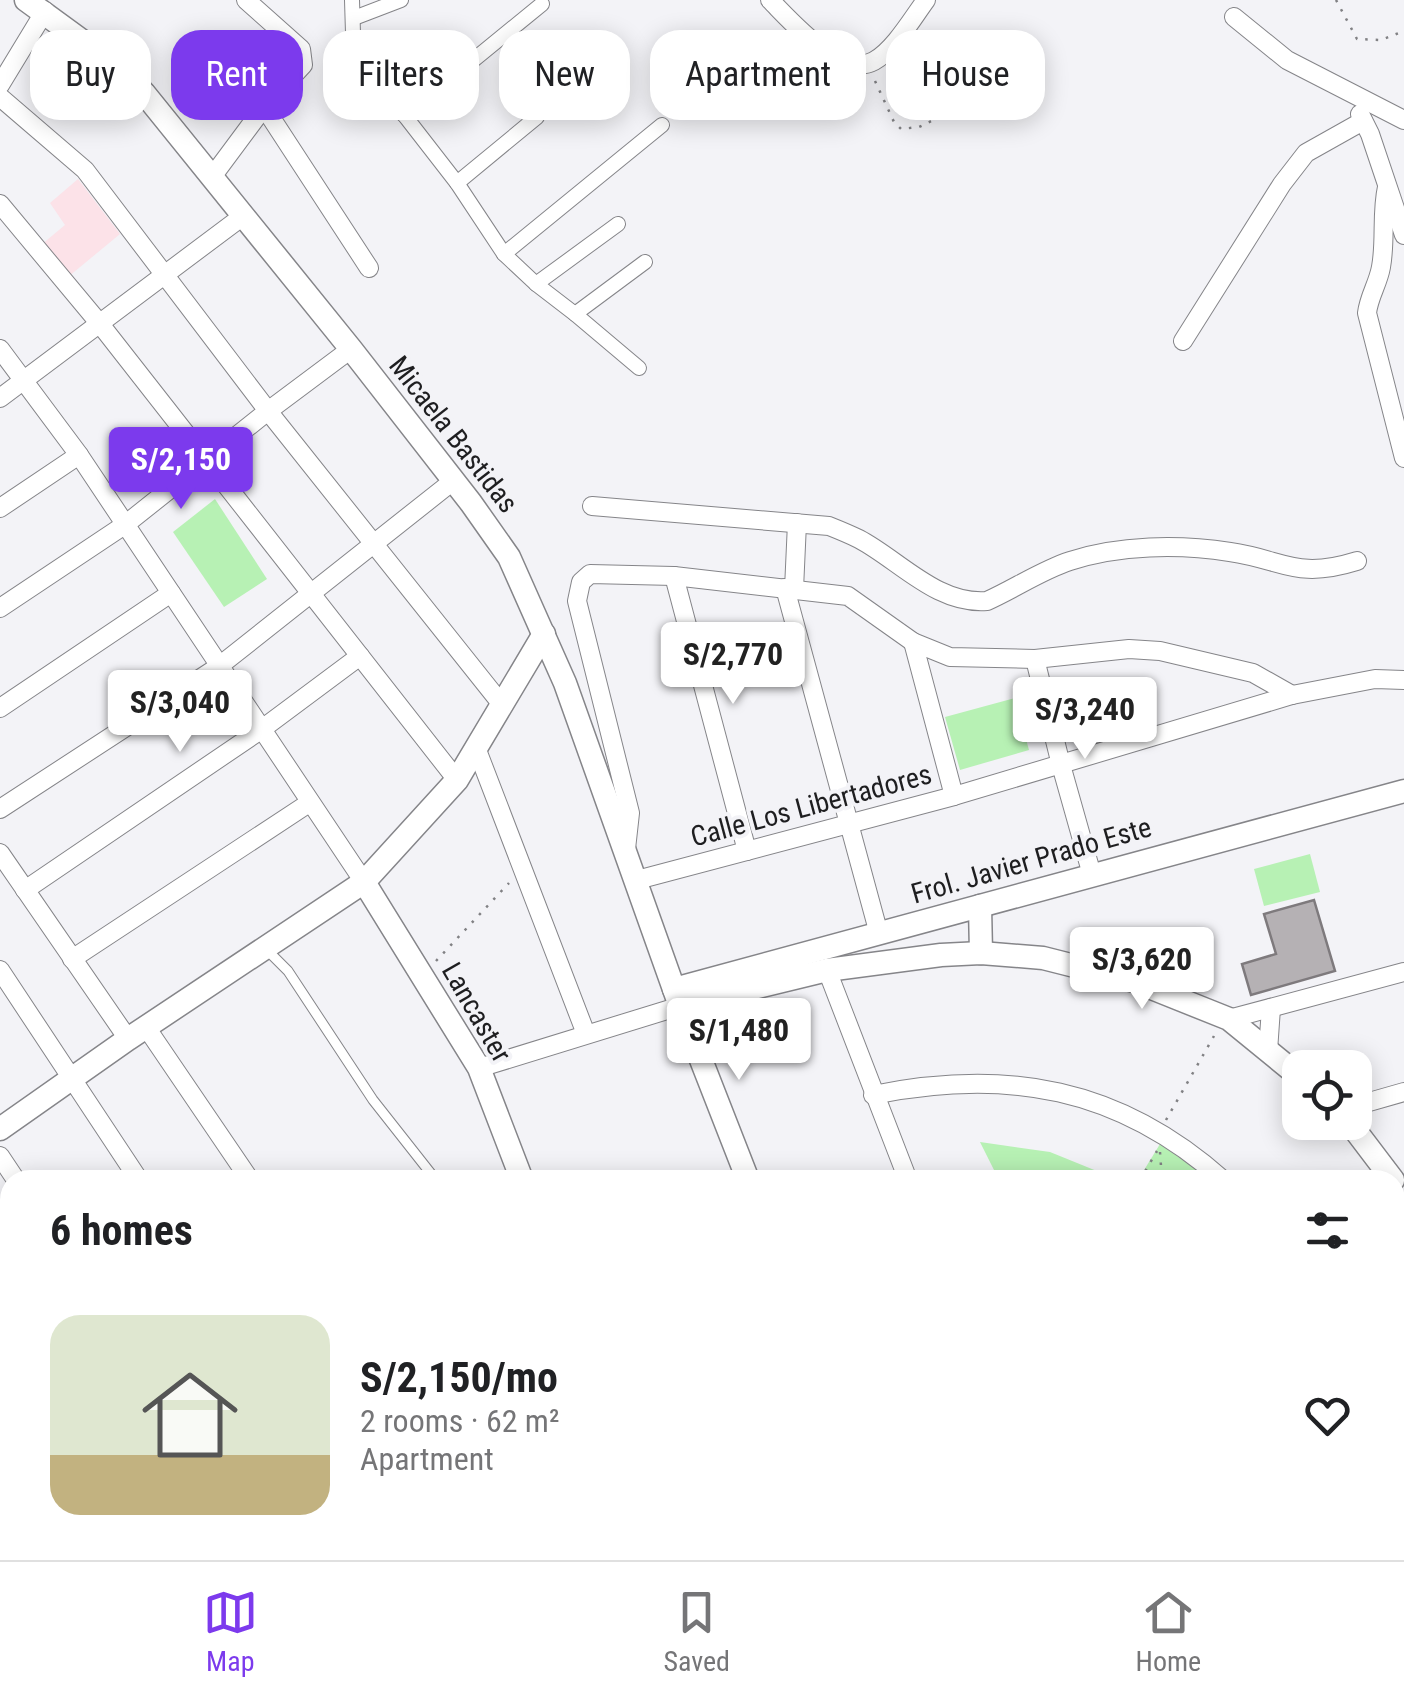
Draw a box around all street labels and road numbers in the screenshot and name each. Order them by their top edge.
street label: Micaela Bastidas [382,349,525,519]
street label: Calle Los Libertadores [687,757,935,854]
street label: Frol. Javier Prado Este [907,810,1155,911]
street label: Lancaster [435,957,518,1068]

